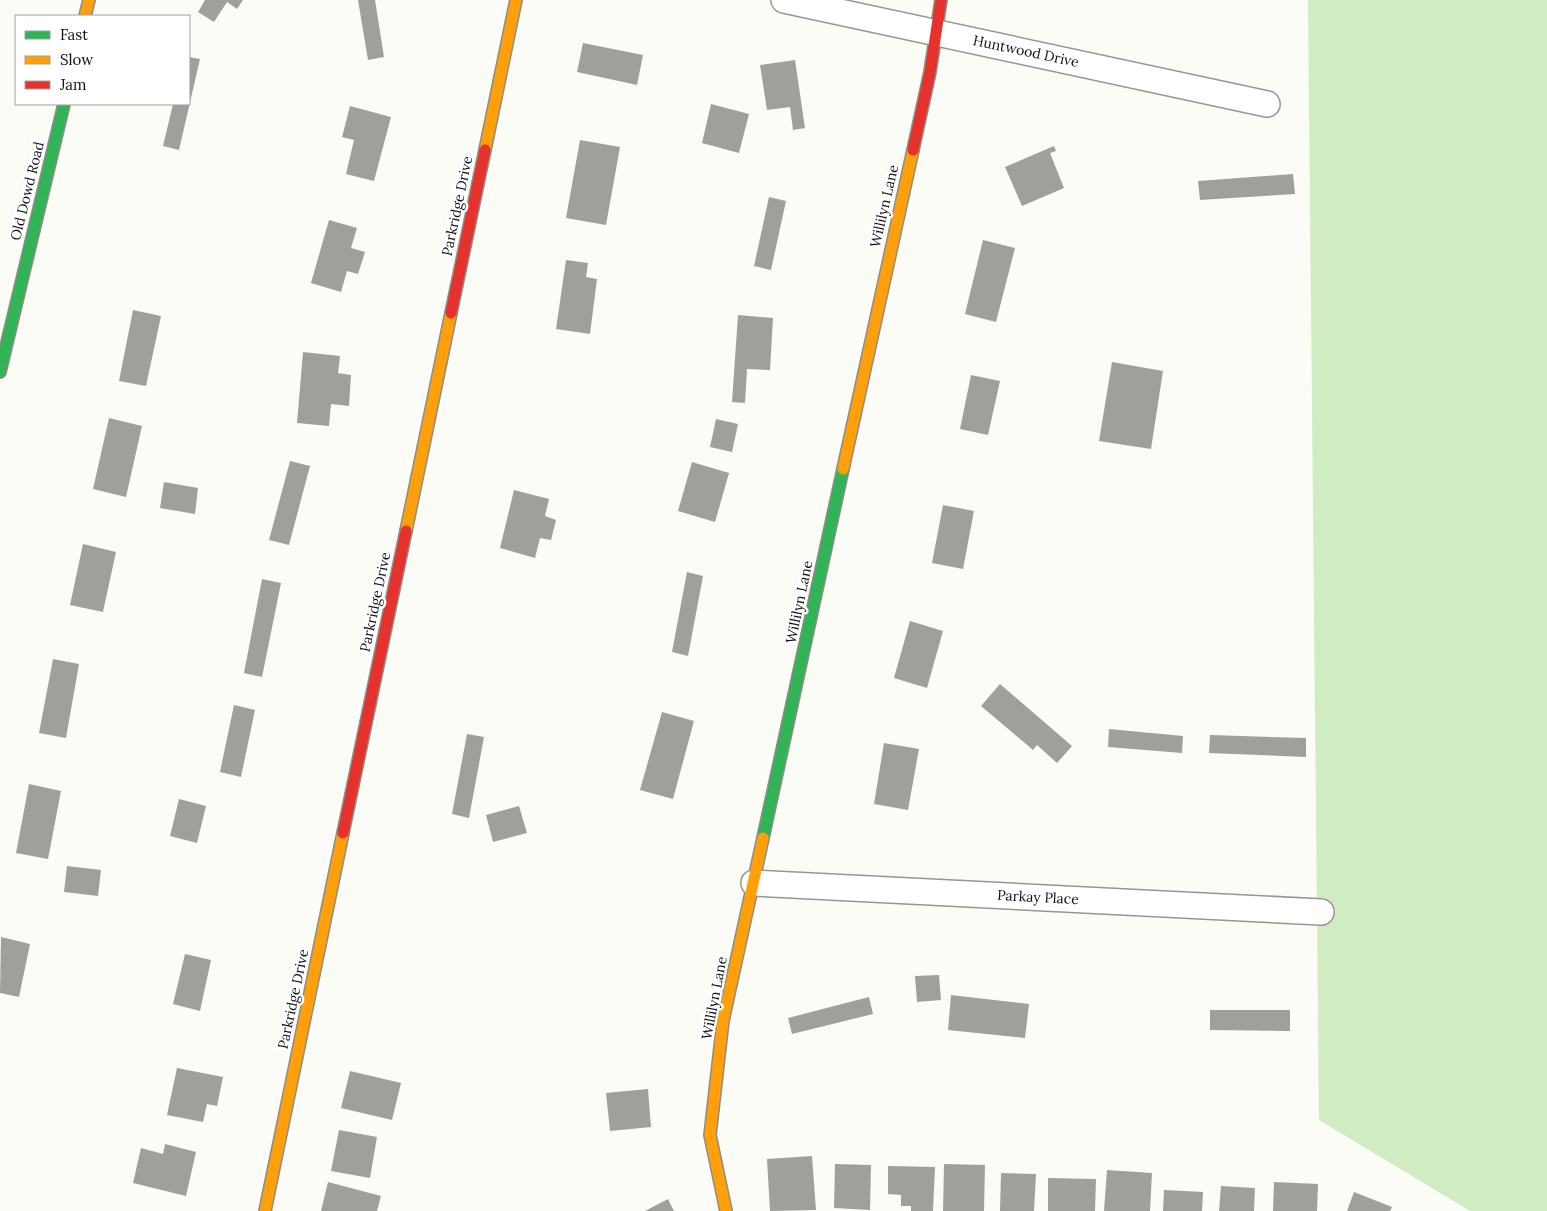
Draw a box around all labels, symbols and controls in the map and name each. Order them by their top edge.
legend [15,15,190,105]
text: Fast [60,25,88,44]
street label: Huntwood Drive [972,31,1081,71]
text: Slow [60,50,93,69]
text: Jam [59,75,87,94]
street label: Old Dowd Road [6,140,48,242]
street label: Parkridge Drive [438,154,476,257]
street label: Willilyn Lane [866,163,902,249]
street label: Parkridge Drive [356,550,394,653]
street label: Willilyn Lane [781,559,817,645]
street label: Parkay Place [997,886,1080,908]
street label: Parkridge Drive [274,947,312,1050]
street label: Willilyn Lane [697,955,731,1041]

